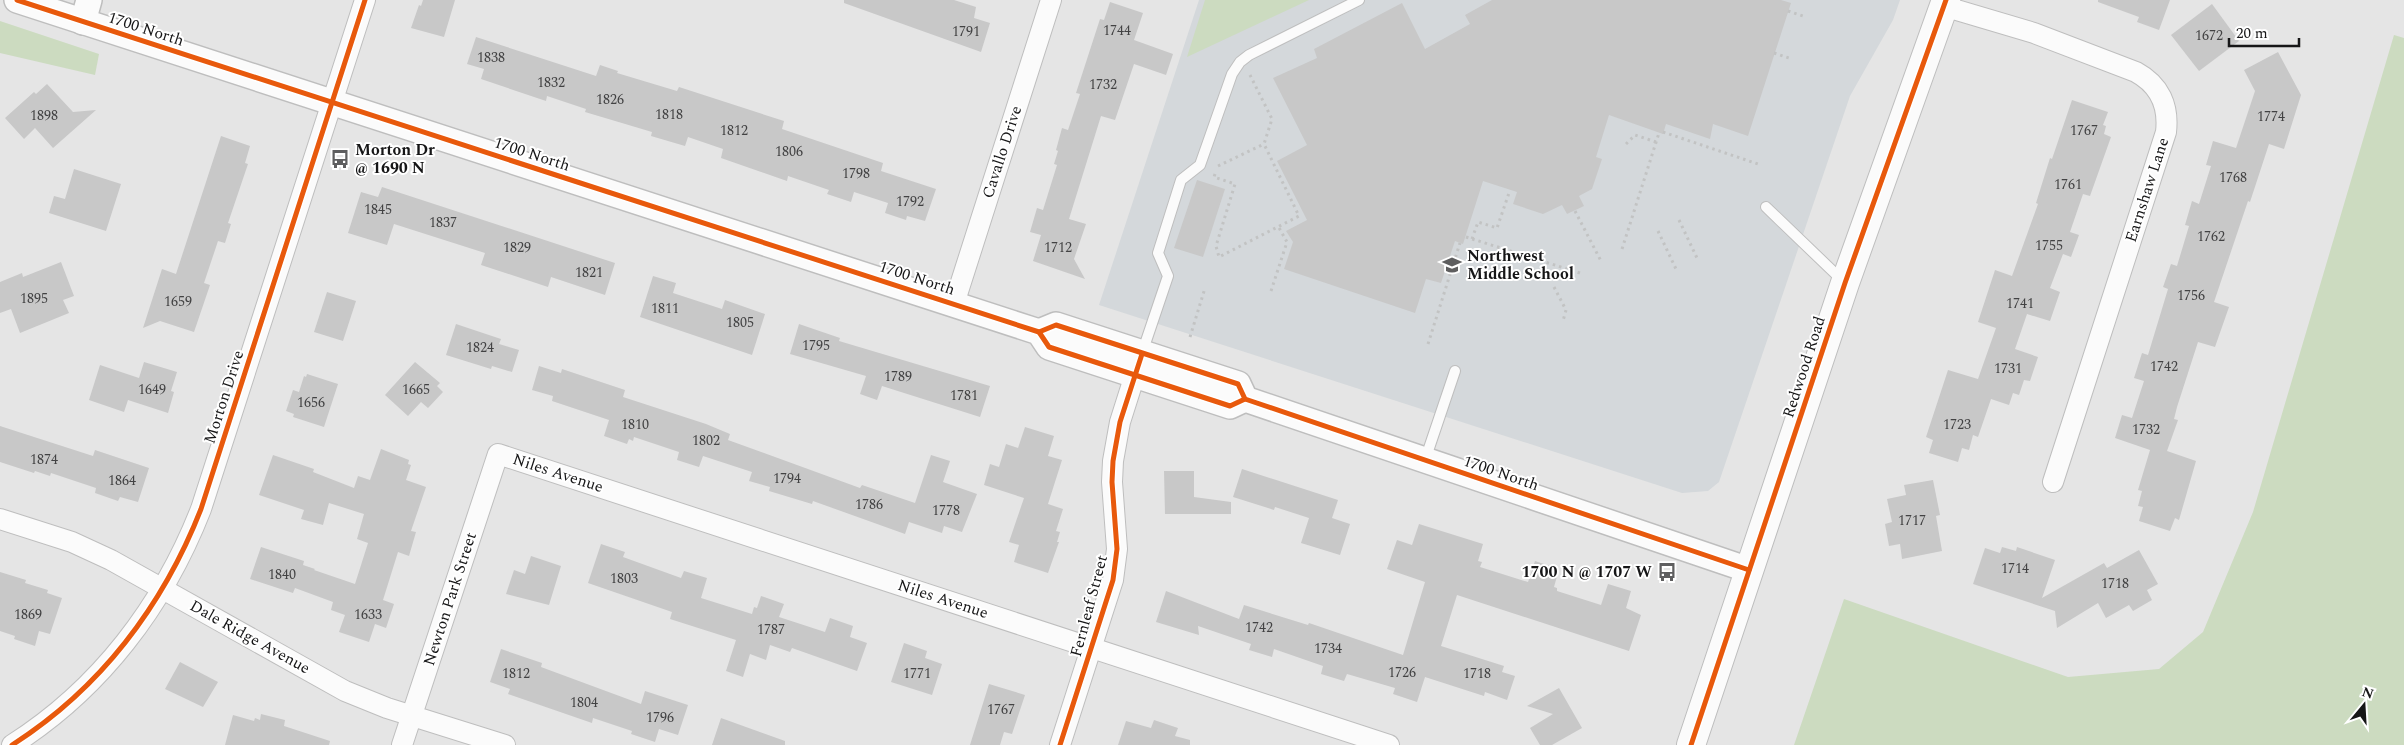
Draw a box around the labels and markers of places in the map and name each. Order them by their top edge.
place label: Morton Dr @ 1690 N [355,138,435,180]
bus stop icon: Morton Dr @ 1690 N [329,148,351,170]
place label: Northwest Middle School [1467,244,1574,286]
school or university icon: Northwest Middle School [1441,254,1463,276]
place label: 1700 N @ 1707 W [1522,560,1652,584]
bus stop icon: 1700 N @ 1707 W [1656,561,1678,583]

